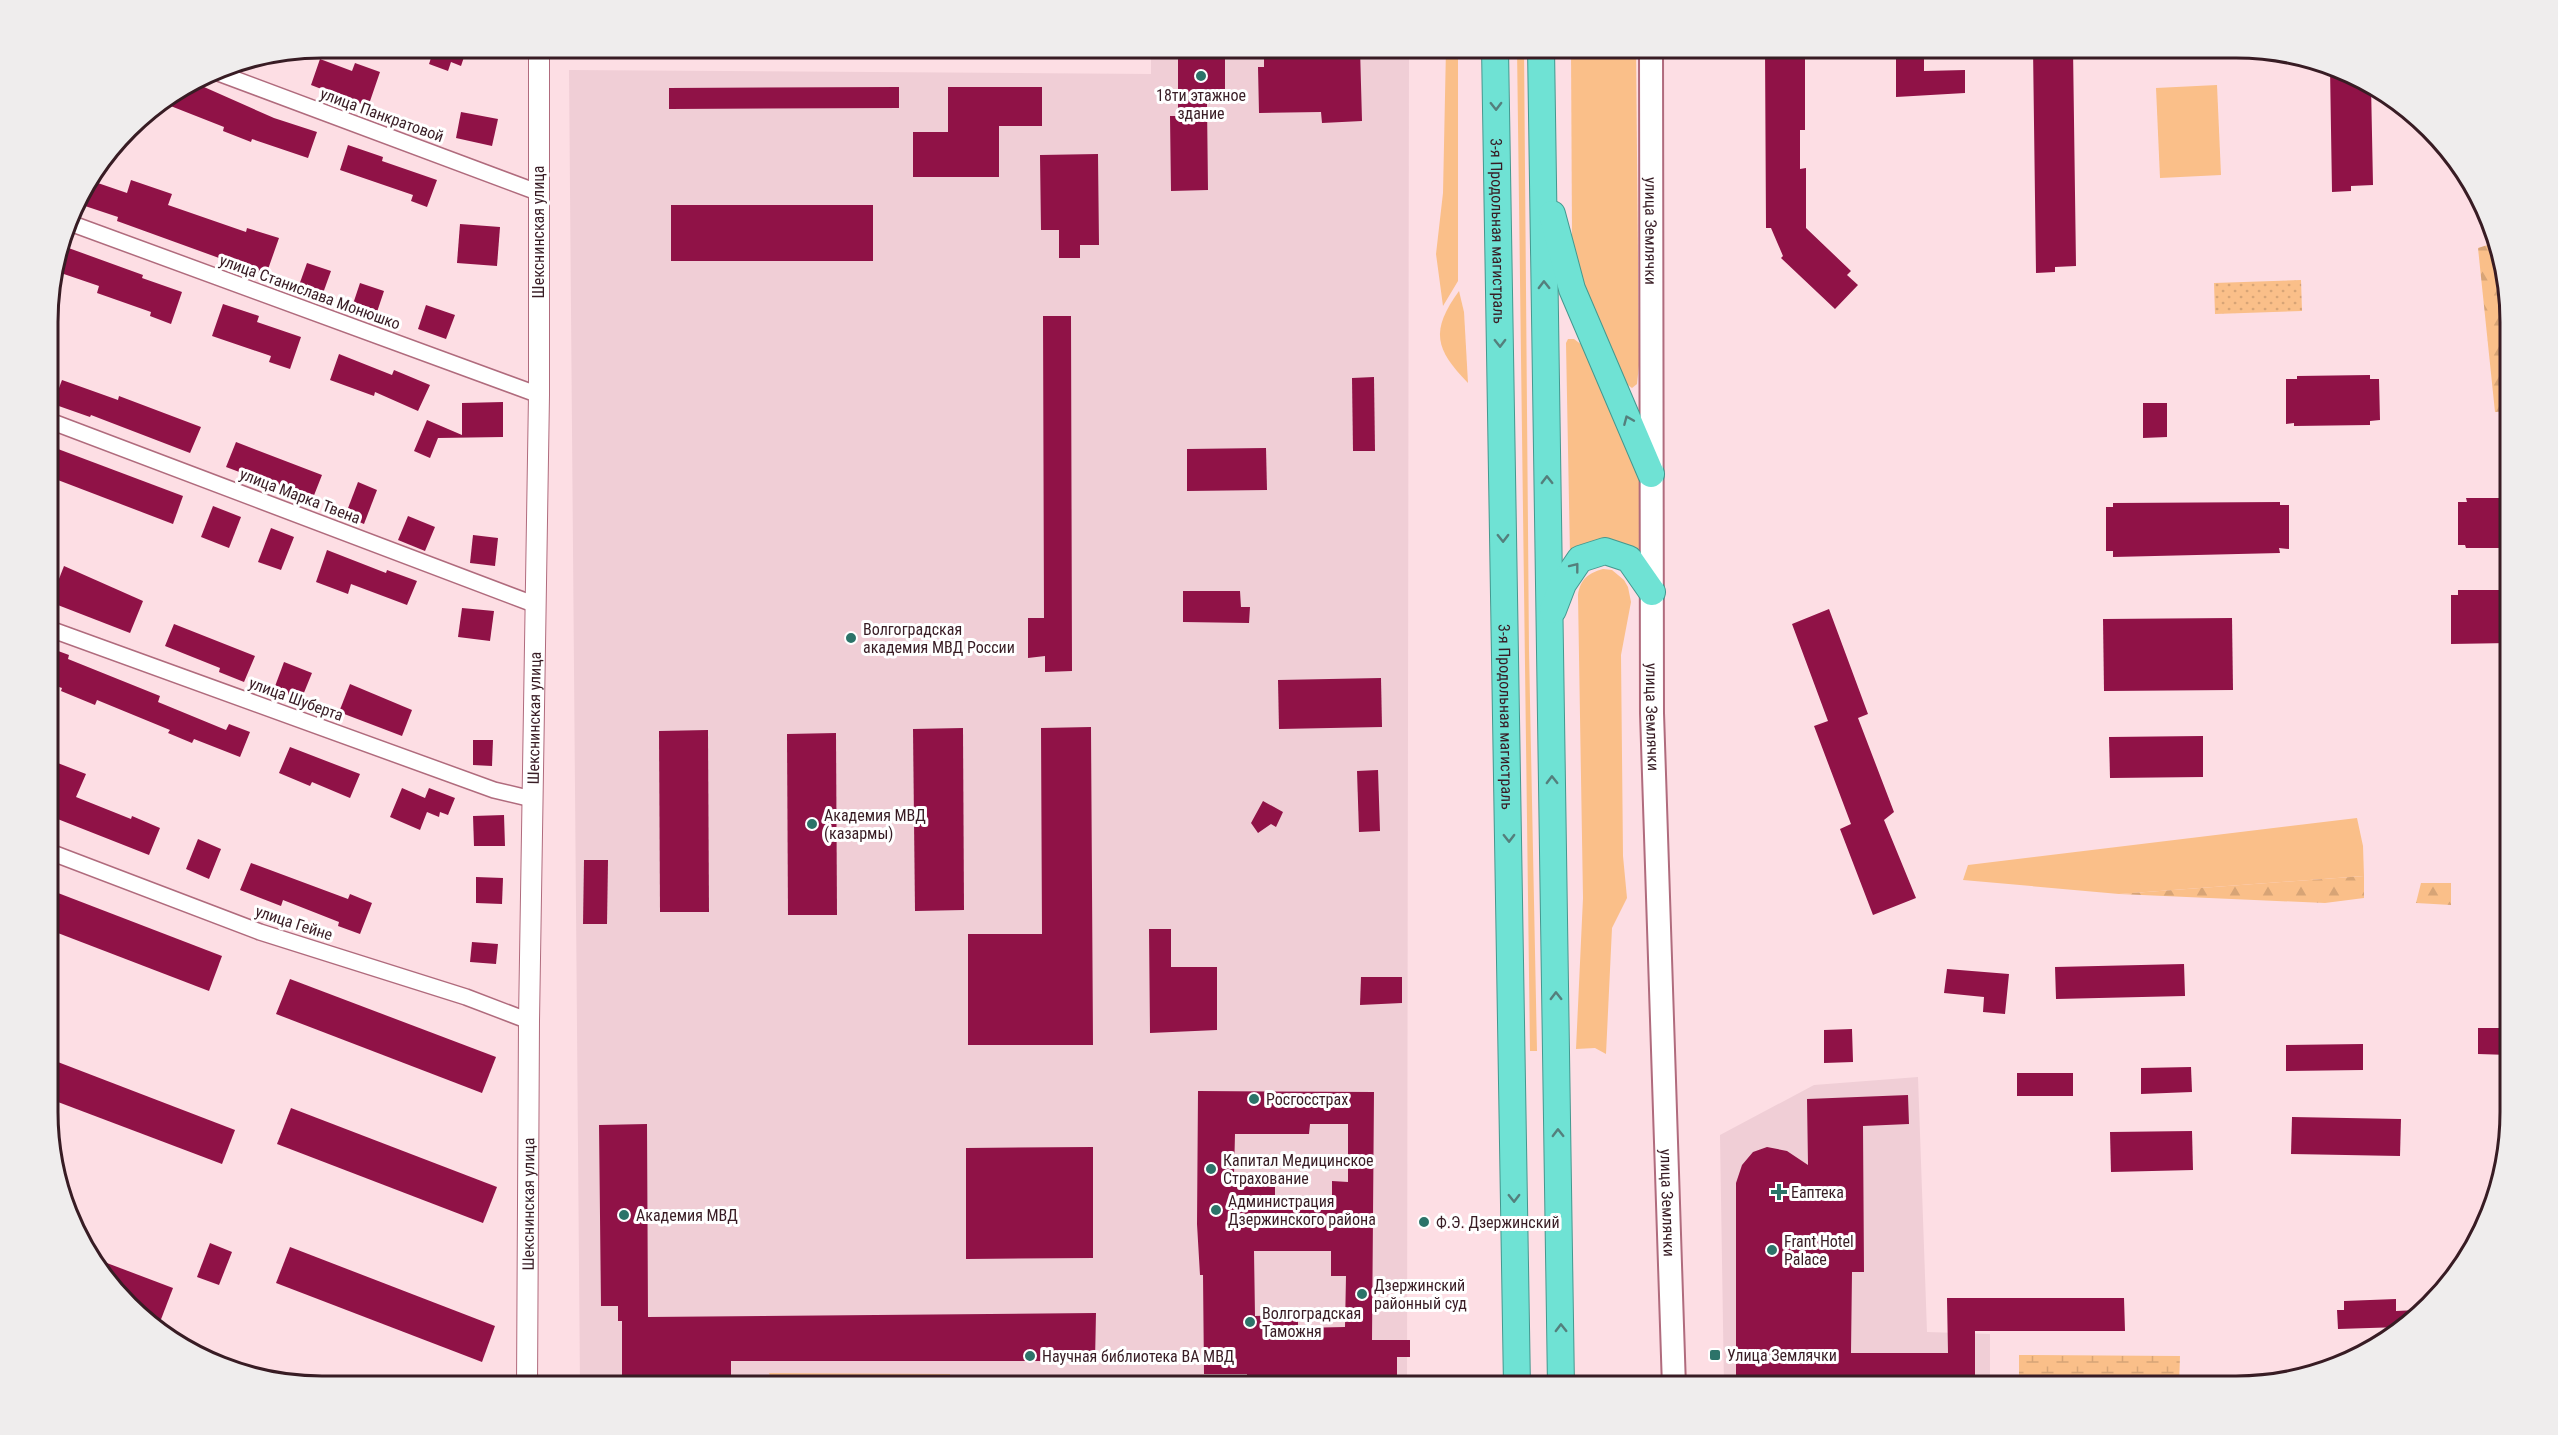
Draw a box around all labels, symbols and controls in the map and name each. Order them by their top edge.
marker: 18ти этажное здание [1194,69,1208,83]
street label: улица Панкратовой [318,84,446,146]
place label: 18ти этажное здание [1156,86,1246,123]
one-way arrow [1490,102,1502,111]
street label: 3-я Продольная магистраль [1487,138,1509,324]
street label: Шекснинская улица [529,166,548,298]
street label: улица Землячки [1642,177,1661,285]
street label: улица Станислава Монюшко [217,250,403,334]
one-way arrow [1538,281,1550,290]
one-way arrow [1493,339,1506,348]
one-way arrow [1623,416,1635,427]
street label: улица Марка Твена [237,464,363,528]
one-way arrow [1541,476,1553,485]
one-way arrow [1497,534,1509,543]
one-way arrow [1568,563,1579,574]
place label: Волгоградская академия МВД России [863,620,1015,657]
street label: 3-я Продольная магистраль [1495,624,1517,810]
marker: Волгоградская академия МВД России [844,631,858,645]
street label: Шекснинская улица [523,651,544,785]
street label: улица Землячки [1642,663,1663,771]
street label: улица Шуберта [246,673,346,725]
one-way arrow [1546,776,1558,785]
place label: Академия МВД (казармы) [824,806,926,843]
marker: Академия МВД (казармы) [805,817,819,831]
one-way arrow [1502,834,1515,843]
street label: улица Гейне [253,902,335,944]
one-way arrow [1550,992,1562,1001]
place label: Росгосстрах [1266,1090,1348,1109]
marker: Росгосстрах [1247,1092,1261,1106]
one-way arrow [1552,1129,1564,1138]
street label: Шекснинская улица [518,1138,538,1270]
street label: улица Землячки [1657,1148,1679,1257]
place label: Капитал Медицинское Страхование [1223,1151,1374,1188]
marker: Капитал Медицинское Страхование [1204,1162,1218,1176]
place label: Еаптека [1791,1183,1844,1202]
marker: Еаптека [1772,1185,1786,1199]
place label: Администрация Дзержинского района [1228,1192,1376,1229]
one-way arrow [1508,1193,1521,1202]
marker: Администрация Дзержинского района [1209,1203,1223,1217]
place label: Академия МВД [636,1206,738,1225]
marker: Академия МВД [617,1208,631,1222]
place label: Ф.Э. Дзержинский [1436,1213,1560,1232]
marker: Ф.Э. Дзержинский [1417,1215,1431,1229]
place label: Frant Hotel Palace [1784,1232,1854,1269]
marker: Frant Hotel Palace [1765,1243,1779,1257]
place label: Дзержинский районный суд [1374,1276,1467,1313]
marker: Дзержинский районный суд [1355,1287,1369,1301]
place label: Волгоградская Таможня [1262,1304,1361,1341]
marker: Волгоградская Таможня [1243,1315,1257,1329]
one-way arrow [1554,1324,1567,1333]
place label: Улица Землячки [1727,1346,1837,1365]
place label: Научная библиотека ВА МВД [1042,1347,1235,1366]
marker: Улица Землячки [1708,1348,1722,1362]
marker: Научная библиотека ВА МВД [1023,1349,1037,1363]

